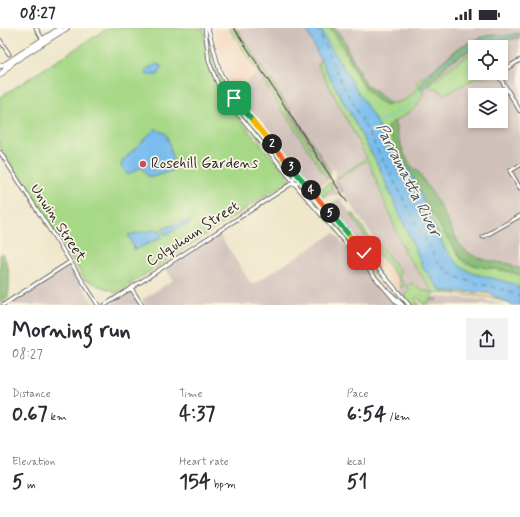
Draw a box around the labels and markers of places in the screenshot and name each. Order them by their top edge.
pin [217,81,251,115]
pin: 2 [262,134,282,154]
place label: Rosehill Gardens [151,154,259,174]
pin: 3 [281,157,301,177]
marker: Rosehill Gardens [138,159,148,169]
pin: 4 [301,180,321,200]
pin: 5 [320,203,340,223]
pin [347,236,381,270]

